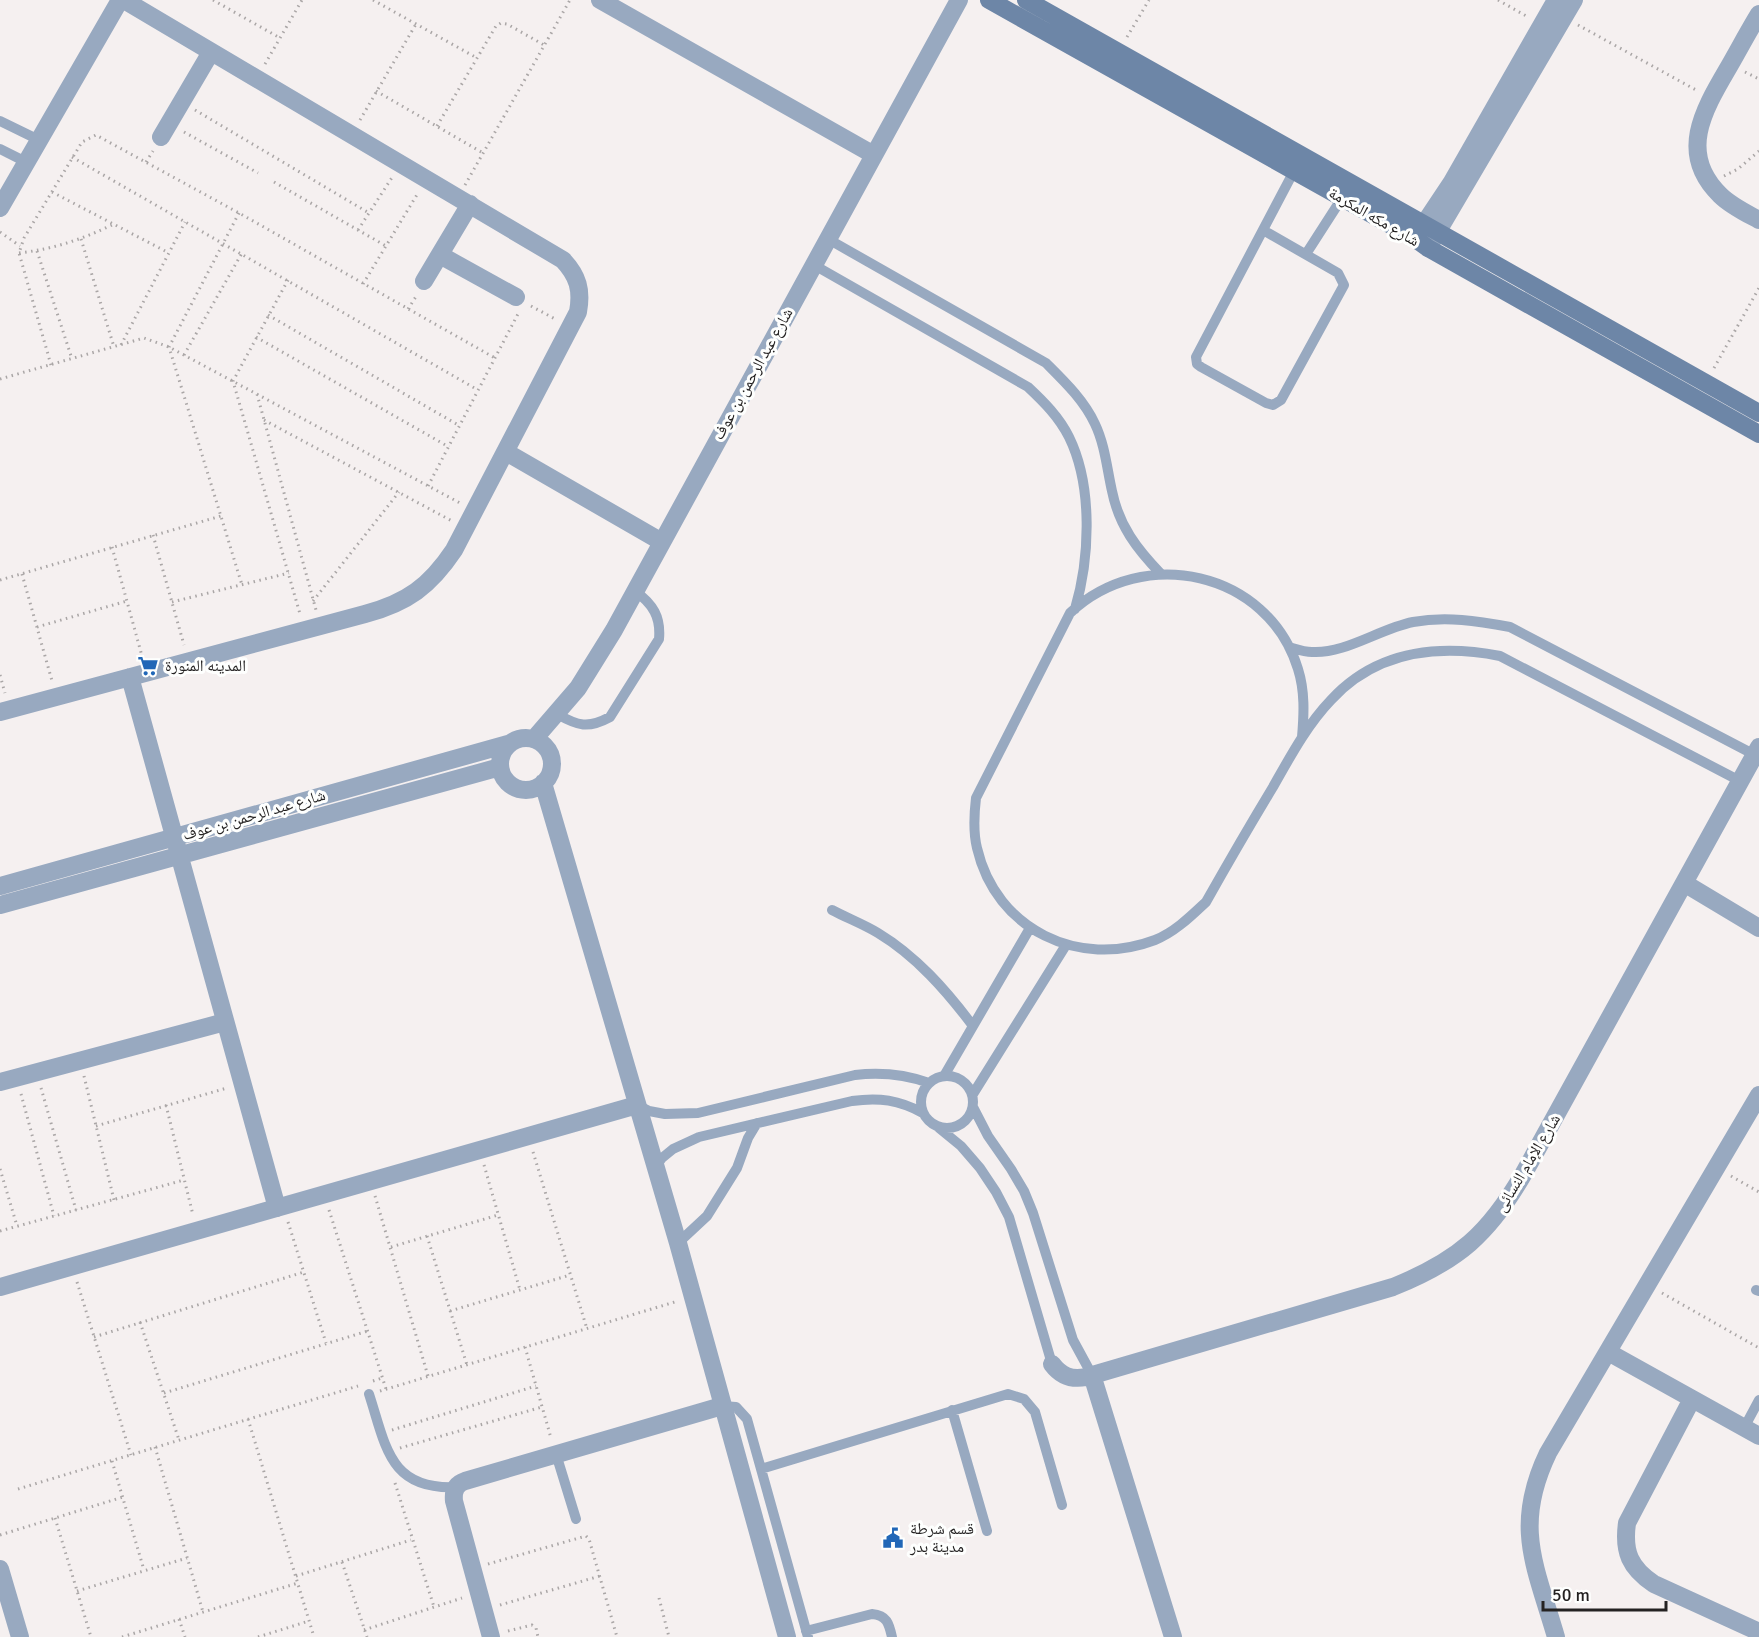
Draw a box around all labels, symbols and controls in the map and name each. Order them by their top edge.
street label: شارع مكه المكرمة [1325,183,1423,251]
street label: شارع عبد الرحمن بن عوف [708,305,798,443]
supermarket icon: المدينه المنورة [136,654,160,678]
place label: المدينه المنورة [165,656,246,676]
street label: شارع عبد الرحمن بن عوف [180,785,328,845]
street label: شارع الإمام النسائى [1491,1110,1565,1216]
place label: قسم شرطة مدينة بدر [909,1519,974,1557]
public building icon: قسم شرطة مدينة بدر [881,1526,905,1550]
scale bar [1543,1574,1666,1612]
text: 50 m [1552,1584,1590,1606]

